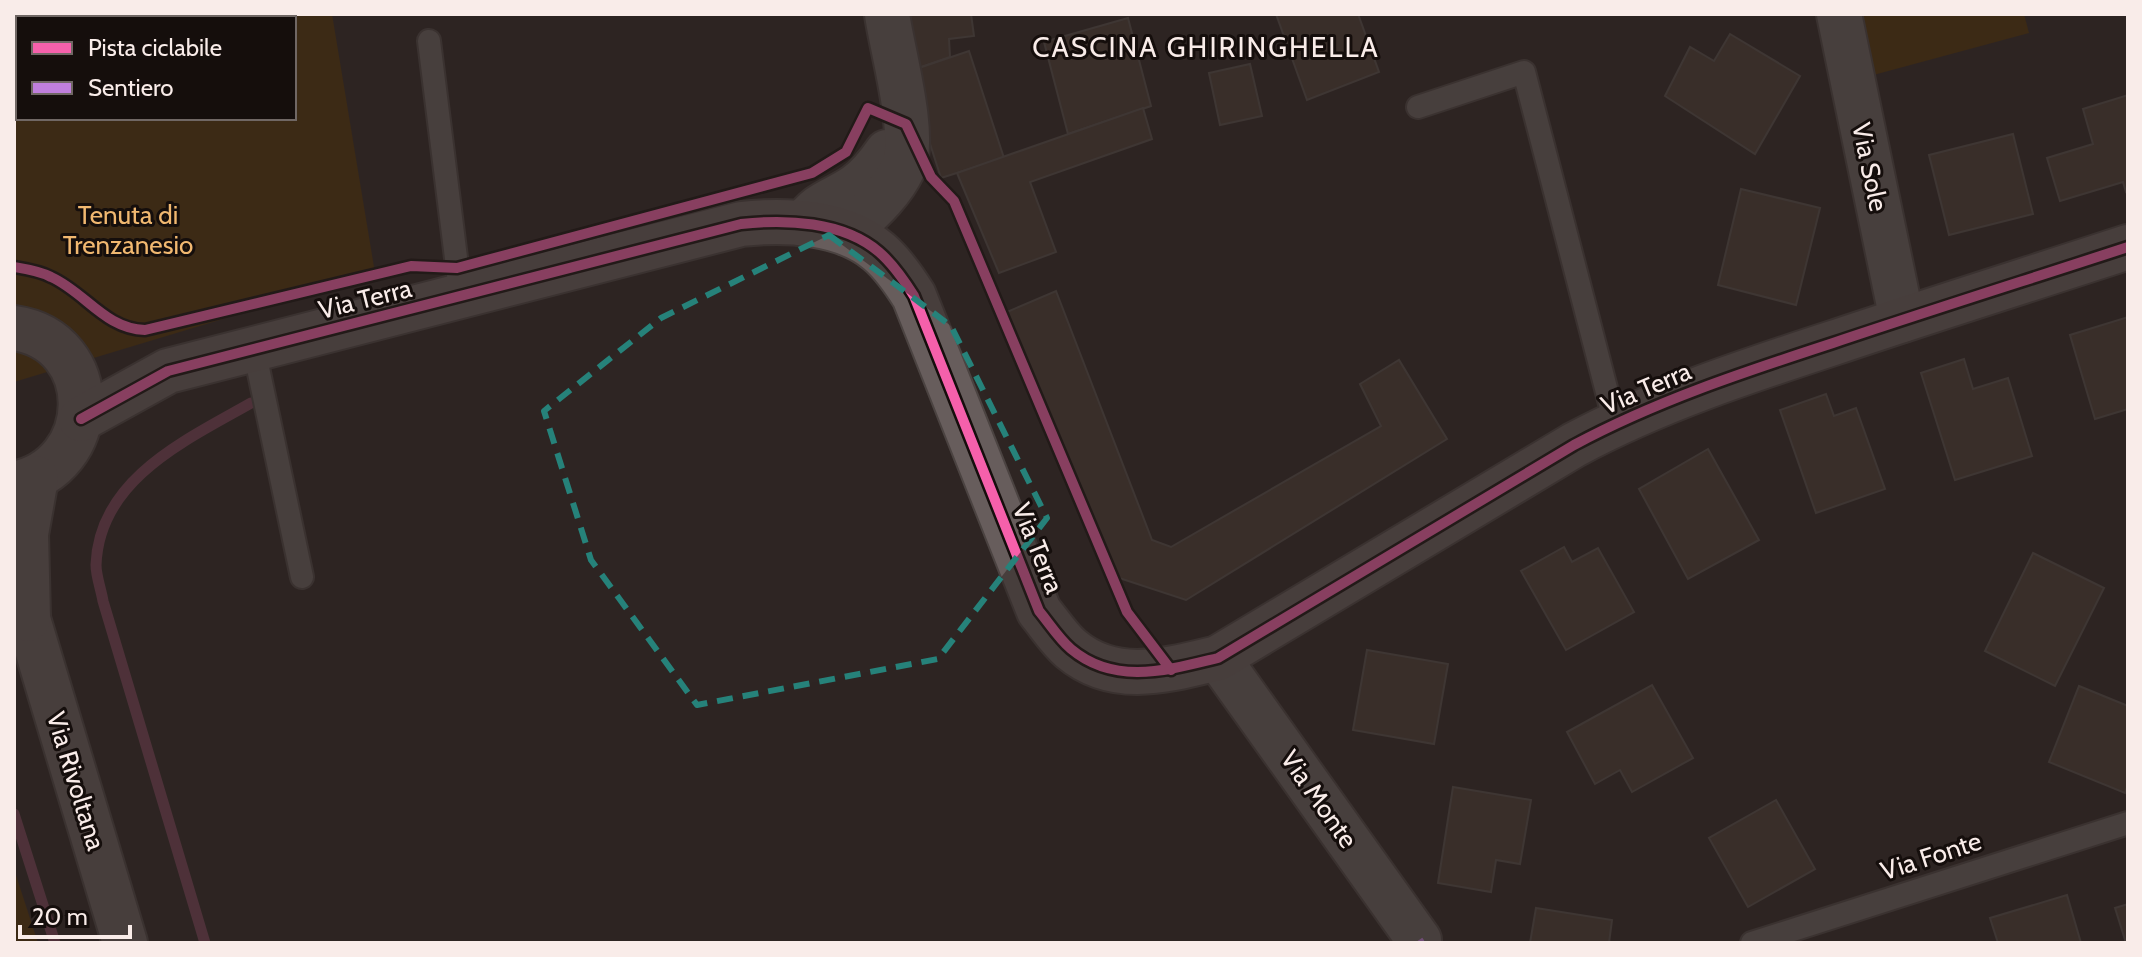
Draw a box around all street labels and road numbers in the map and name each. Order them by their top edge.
street label: Via Sole [1845,120,1895,214]
street label: Via Terra [315,272,415,326]
street label: Via Terra [1596,355,1696,421]
street label: Via Terra [1005,498,1071,598]
street label: Via Rivoltana [40,708,112,855]
street label: Via Monte [1274,744,1364,854]
street label: Via Fonte [1877,825,1985,887]

